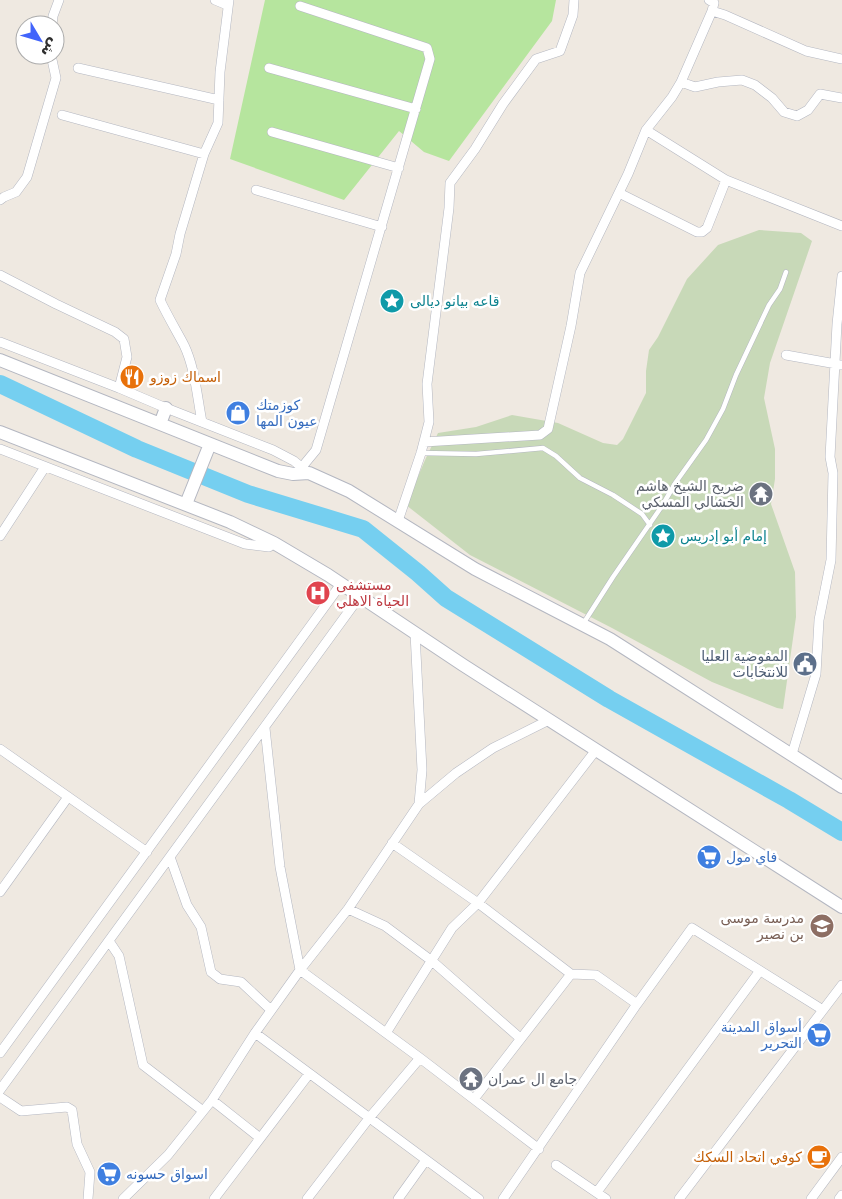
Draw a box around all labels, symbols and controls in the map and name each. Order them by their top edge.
north arrow [15,15,65,65]
text: ش [38,35,62,61]
place icon: قاعه بيانو ديالى [379,288,405,314]
place label: قاعه بيانو ديالى [410,293,500,310]
restaurant icon: اسماك زوزو [119,364,145,390]
place label: اسماك زوزو [149,369,221,386]
place label: كوزمتك عيون المها [256,397,318,430]
shop icon: كوزمتك عيون المها [225,400,251,426]
place label: ضريح الشيخ هاشم الخشالي المسكي [636,478,744,511]
temple icon: ضريح الشيخ هاشم الخشالي المسكي [748,481,774,507]
place icon: إمام أبو إدريس [650,523,676,549]
place label: إمام أبو إدريس [680,527,767,545]
place label: مستشفى الحياة الاهلي [336,577,409,610]
hospital icon: مستشفى الحياة الاهلي [305,580,331,606]
place label: المفوضية العليا للانتخابات [701,648,788,680]
public building icon: المفوضية العليا للانتخابات [792,651,818,677]
supermarket icon: فاي مول [696,844,722,870]
place label: فاي مول [726,849,777,866]
place label: مدرسة موسى بن نصير [721,910,804,943]
school or university icon: مدرسة موسى بن نصير [809,913,835,939]
place label: أسواق المدينة التحرير [721,1018,802,1052]
supermarket icon: أسواق المدينة التحرير [806,1022,832,1048]
temple icon: جامع ال عمران [458,1066,484,1092]
place label: جامع ال عمران [488,1071,577,1088]
cafe icon: كوفي اتحاد السكك [806,1144,832,1170]
place label: كوفي اتحاد السكك [693,1149,802,1166]
supermarket icon: اسواق حسونه [96,1161,122,1187]
place label: اسواق حسونه [126,1166,208,1183]

